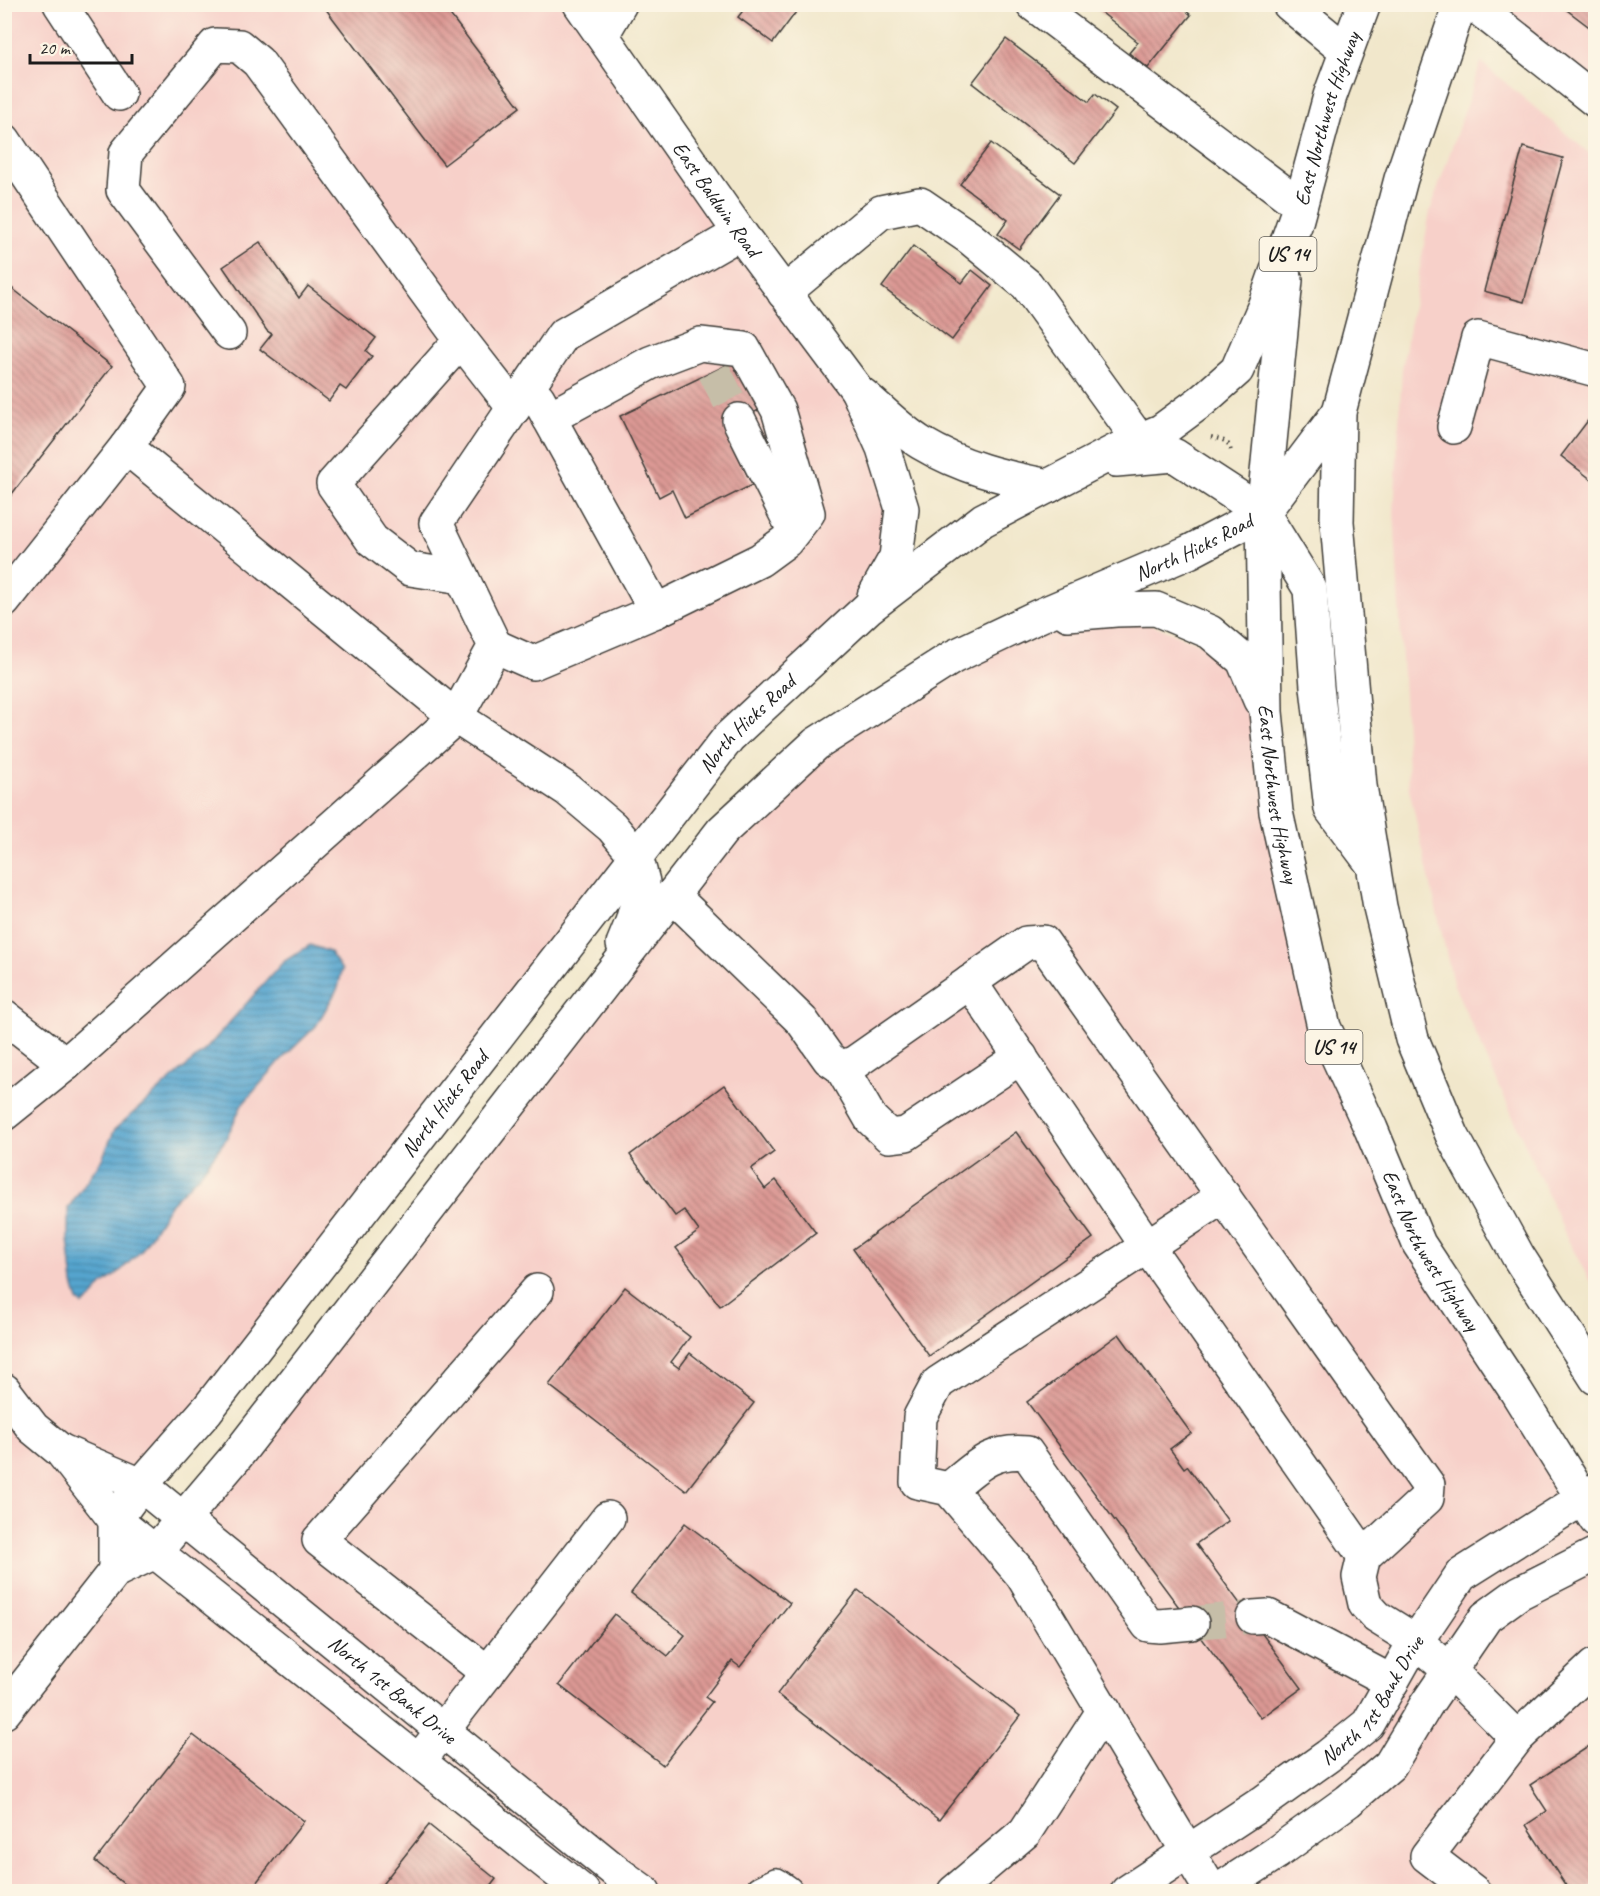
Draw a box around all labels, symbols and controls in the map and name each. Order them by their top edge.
scale bar [30,27,132,65]
street label: East Northwest Highway [1288,27,1366,208]
text: 20 m [39,37,72,59]
street label: East Baldwin Road [667,136,768,265]
road number: US 14 [1260,237,1316,271]
street label: North Hicks Road [1131,506,1260,587]
street label: North Hicks Road [693,667,803,778]
street label: East Northwest Highway [1253,705,1305,887]
road number: US 14 [1306,1030,1362,1064]
street label: North Hicks Road [395,1043,496,1162]
street label: East Northwest Highway [1377,1166,1487,1337]
street label: North 1st Bank Drive [323,1630,463,1750]
street label: North 1st Bank Drive [1315,1630,1430,1770]

